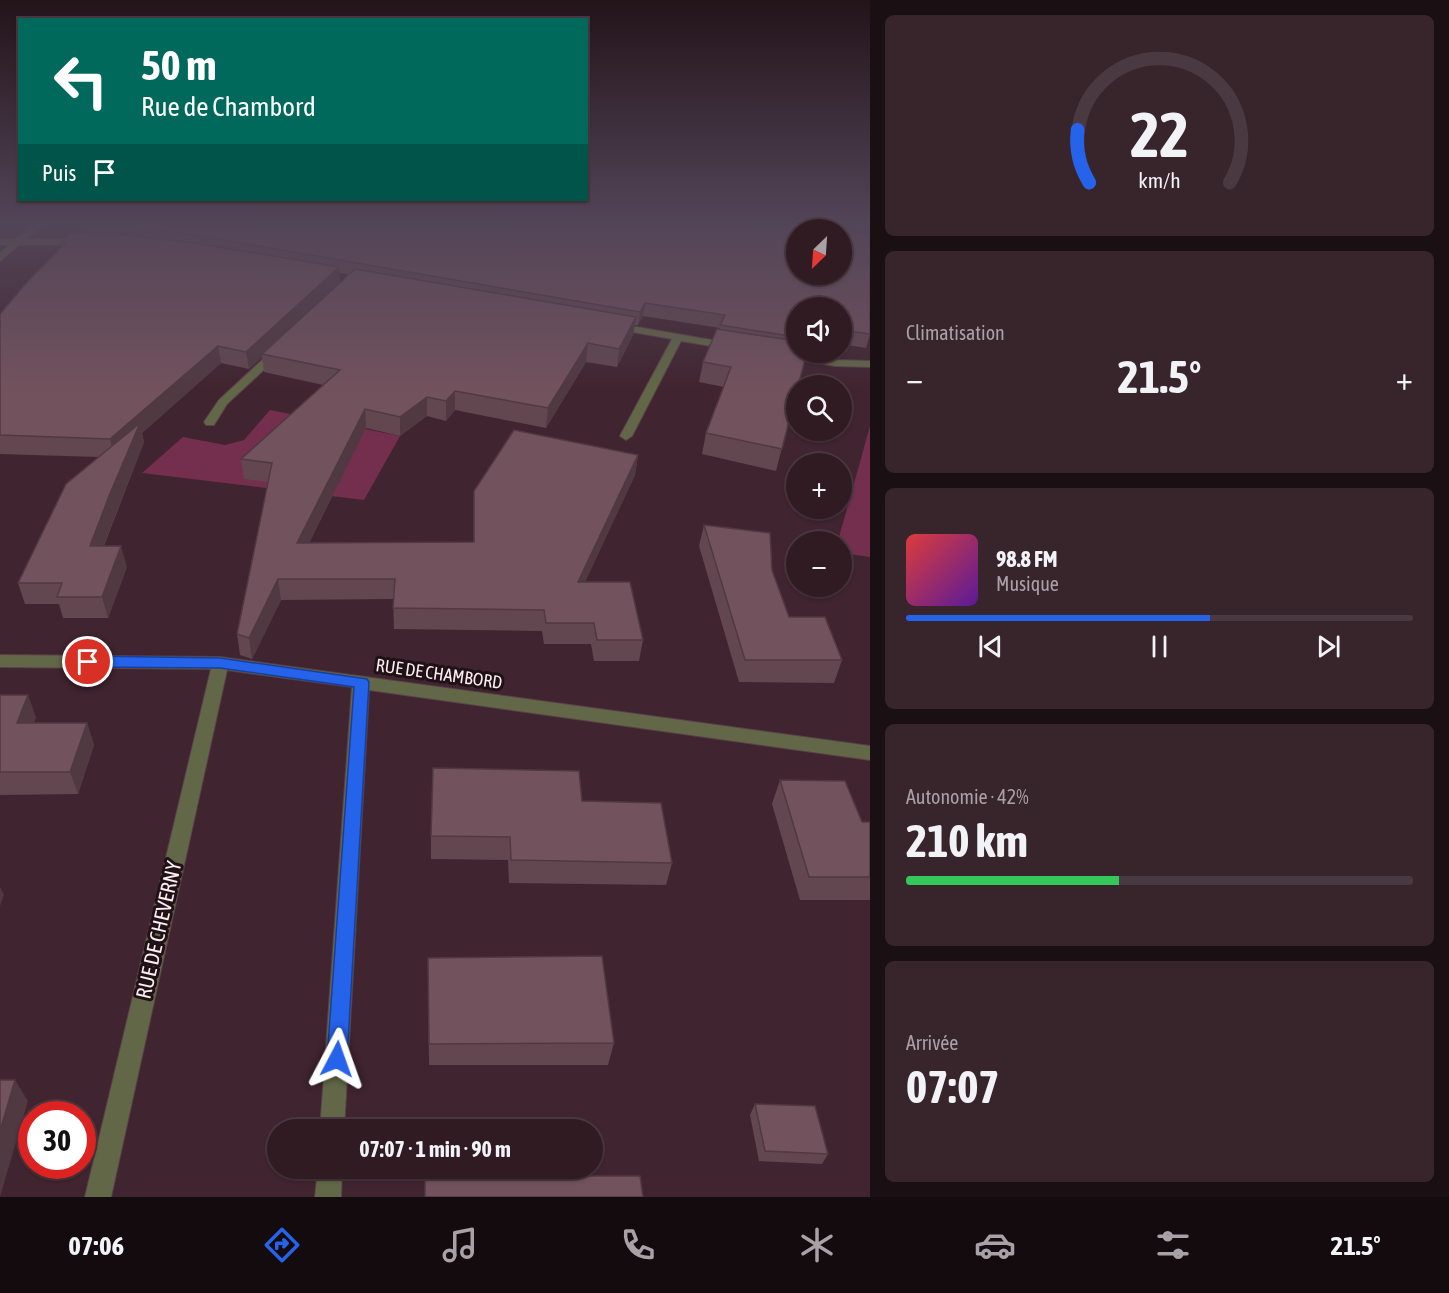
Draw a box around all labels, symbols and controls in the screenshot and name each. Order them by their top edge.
text: 50 m [141,41,216,89]
icon: left [42,42,120,120]
text: Rue de Chambord [141,91,316,122]
text: 22 [1130,99,1189,170]
icon: arrive [88,156,121,189]
text: Puis [42,160,76,186]
text: km/h [1138,168,1181,193]
north arrow [786,219,852,285]
map controls [786,219,852,597]
button: sound [786,297,852,363]
text: Climatisation [906,321,1005,344]
text: 21.5° [1118,351,1201,403]
text: − [906,359,923,397]
text: + [1396,359,1413,397]
button: search [786,375,852,441]
button: + [786,453,852,519]
button: − [786,531,852,597]
text: 98.8 FM [996,546,1058,572]
text: Musique [996,572,1059,595]
icon: previous [974,630,1007,663]
icon: pause [1143,630,1176,663]
icon: next [1312,630,1345,663]
pin [62,636,113,687]
icon: arrive [71,645,104,678]
street label: RUE DE CHAMBORD [374,654,504,693]
text: Autonomie · 42% [906,785,1029,808]
text: 210 km [906,815,1028,867]
street label: RUE DE CHEVERNY [131,858,186,1001]
position arrow [305,1027,369,1091]
text: Arrivée [906,1031,958,1054]
text: 07:07 [906,1061,1000,1113]
speed limit sign: 30 [18,1101,96,1179]
text: 07:07 · 1 min · 90 m [359,1136,511,1162]
icon: directions [261,1224,303,1266]
icon: music [439,1224,481,1266]
icon: phone [617,1224,659,1266]
icon: climate [796,1224,838,1266]
icon: car [974,1224,1016,1266]
icon: filters [1152,1224,1194,1266]
text: 07:06 [68,1230,124,1261]
text: 21.5° [1330,1230,1381,1261]

